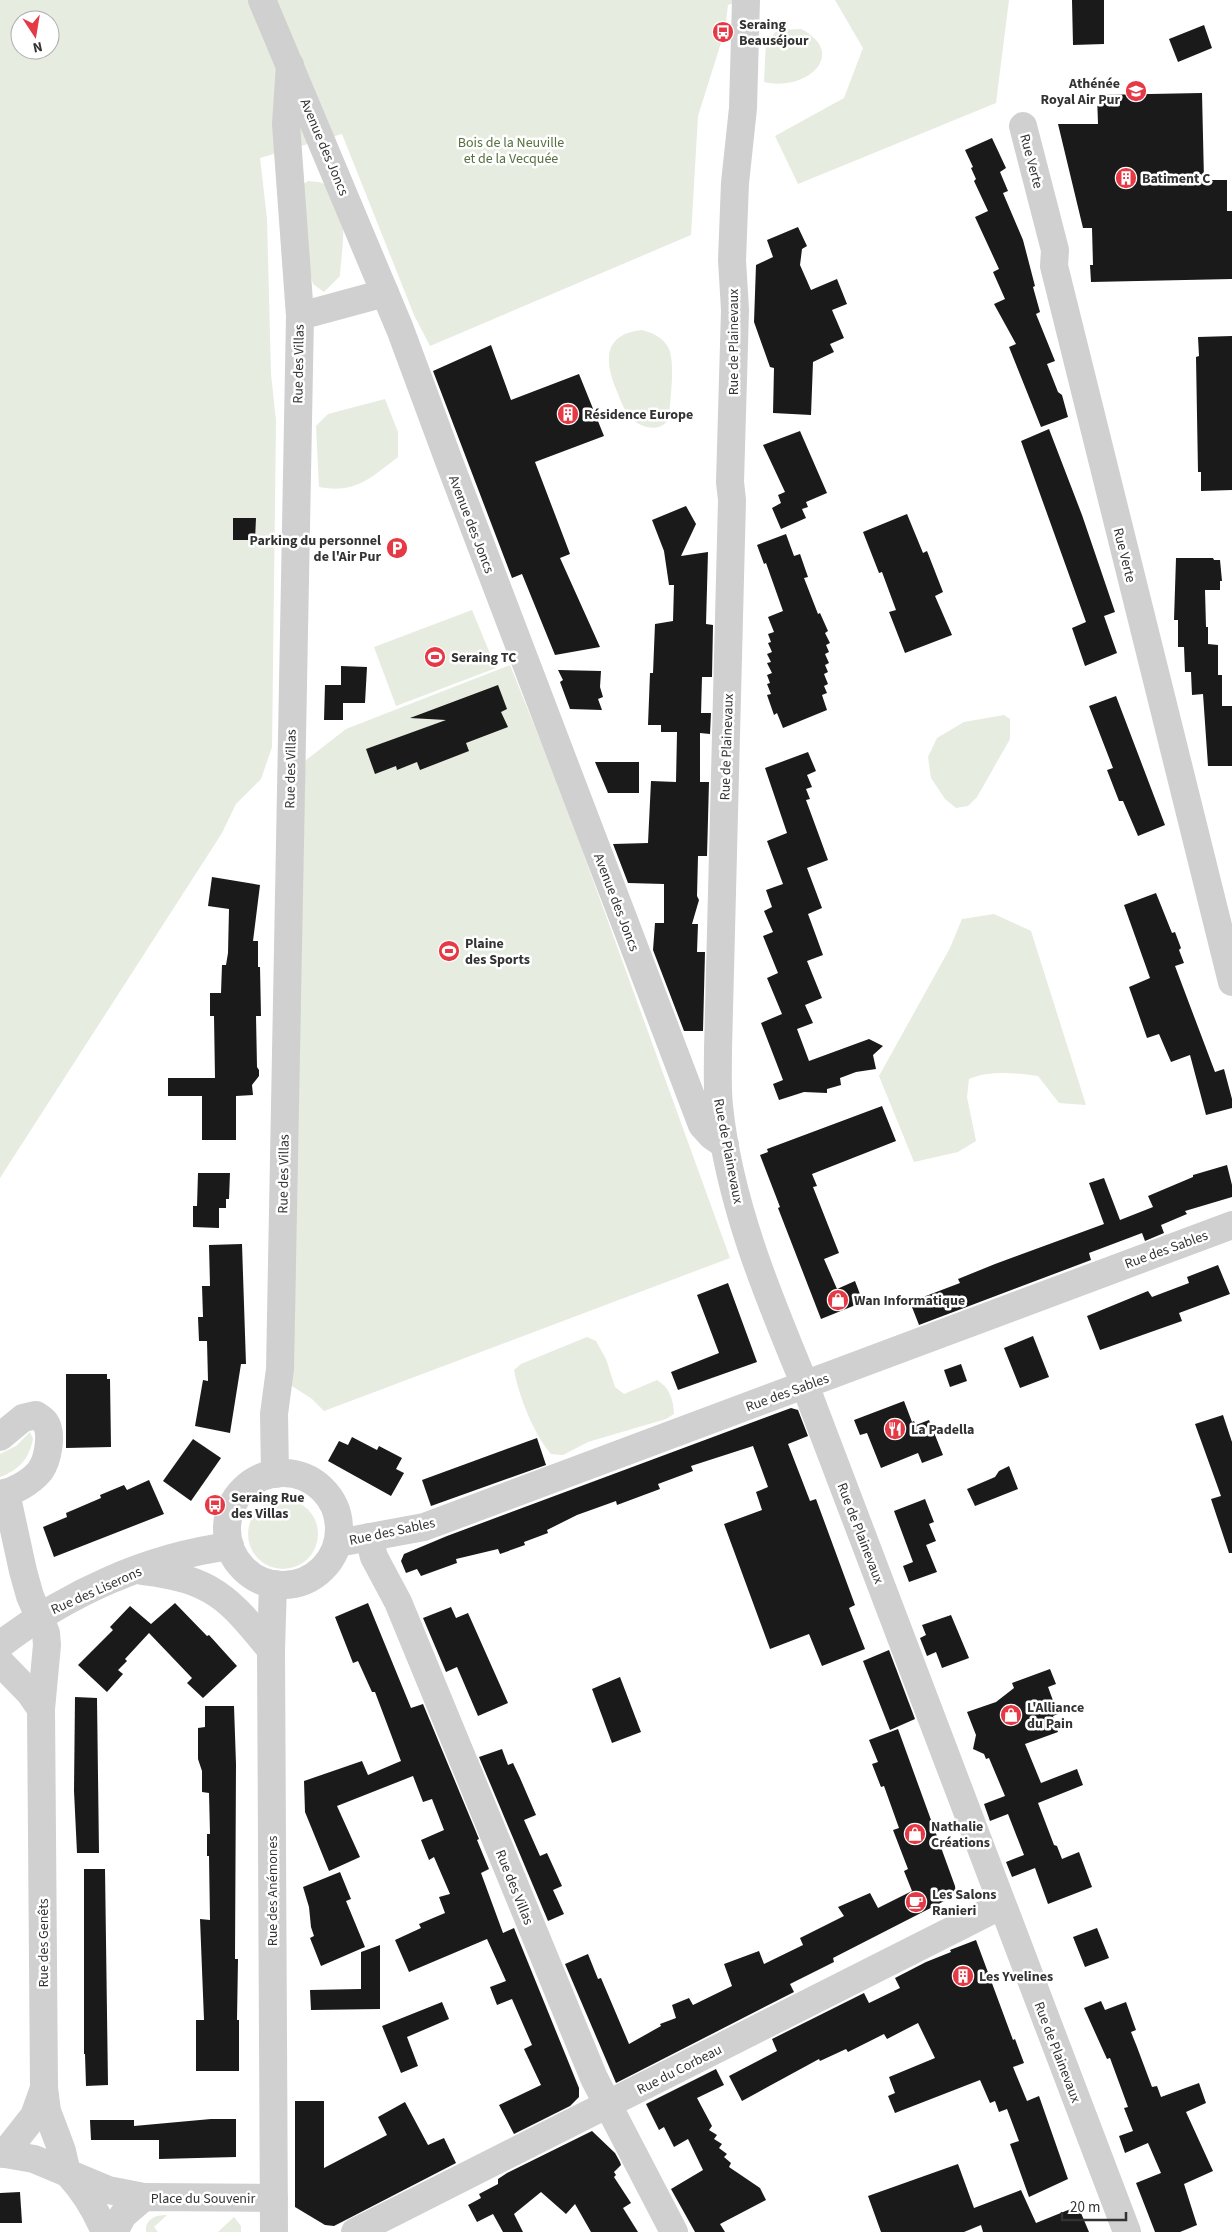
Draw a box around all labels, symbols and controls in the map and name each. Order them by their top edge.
north arrow [10,10,60,60]
place label: Seraing Beauséjour [739,15,809,51]
bus stop icon: Seraing Beauséjour [711,20,735,44]
text: N [31,36,44,57]
place label: Athénée Royal Air Pur [1041,74,1120,110]
school or university icon: Athénée Royal Air Pur [1124,79,1148,103]
street label: Avenue des Joncs [295,96,354,199]
street label: Rue Verte [1014,132,1048,191]
park label: Bois de la Neuville et de la Vecquée [458,133,564,169]
building icon: Batiment C [1114,166,1138,190]
place label: Batiment C [1142,169,1210,189]
street label: Rue de Plainevaux [724,288,744,395]
street label: Rue des Villas [288,324,310,404]
building icon: Résidence Europe [556,402,580,426]
place label: Résidence Europe [584,405,693,425]
street label: Avenue des Joncs [443,472,499,576]
street label: Rue Verte [1108,526,1140,585]
place label: Parking du personnel de l'Air Pur [250,531,381,567]
parking icon: Parking du personnel de l'Air Pur [385,536,409,560]
sports icon: Seraing TC [423,645,447,669]
place label: Seraing TC [451,648,516,668]
street label: Rue de Plainevaux [715,693,739,801]
street label: Rue des Villas [280,729,302,809]
street label: Avenue des Joncs [588,850,644,954]
place label: Plaine des Sports [465,934,530,970]
sports icon: Plaine des Sports [437,939,461,963]
street label: Rue de Plainevaux [708,1097,748,1206]
street label: Rue des Villas [273,1134,295,1214]
street label: Rue des Sables [1122,1226,1211,1274]
shop icon: Wan Informatique [826,1288,850,1312]
place label: Wan Informatique [854,1291,965,1311]
street label: Rue des Sables [743,1369,832,1417]
restaurant icon: La Padella [883,1417,907,1441]
place label: La Padella [911,1420,974,1440]
street label: Rue de Plainevaux [832,1480,889,1587]
place label: Seraing Rue des Villas [231,1488,305,1524]
bus stop icon: Seraing Rue des Villas [203,1493,227,1517]
street label: Rue des Sables [347,1513,437,1551]
street label: Rue des Liserons [48,1562,145,1620]
place label: L'Alliance du Pain [1027,1698,1084,1734]
shop icon: L'Alliance du Pain [999,1703,1023,1727]
place label: Nathalie Créations [931,1817,990,1853]
shop icon: Nathalie Créations [903,1822,927,1846]
street label: Rue des Anémones [263,1836,283,1946]
street label: Rue des Villas [490,1847,538,1928]
place label: Les Salons Ranieri [932,1885,996,1921]
cafe icon: Les Salons Ranieri [904,1890,928,1914]
street label: Rue des Genêts [34,1898,54,1988]
building icon: Les Yvelines [951,1964,975,1988]
place label: Les Yvelines [979,1967,1053,1987]
street label: Rue de Plainevaux [1029,1999,1086,2106]
street label: Rue du Corbeau [633,2040,725,2100]
street label: Place du Souvenir [151,2189,255,2209]
scale bar [1062,2190,1126,2222]
text: 20 m [1070,2197,1100,2218]

